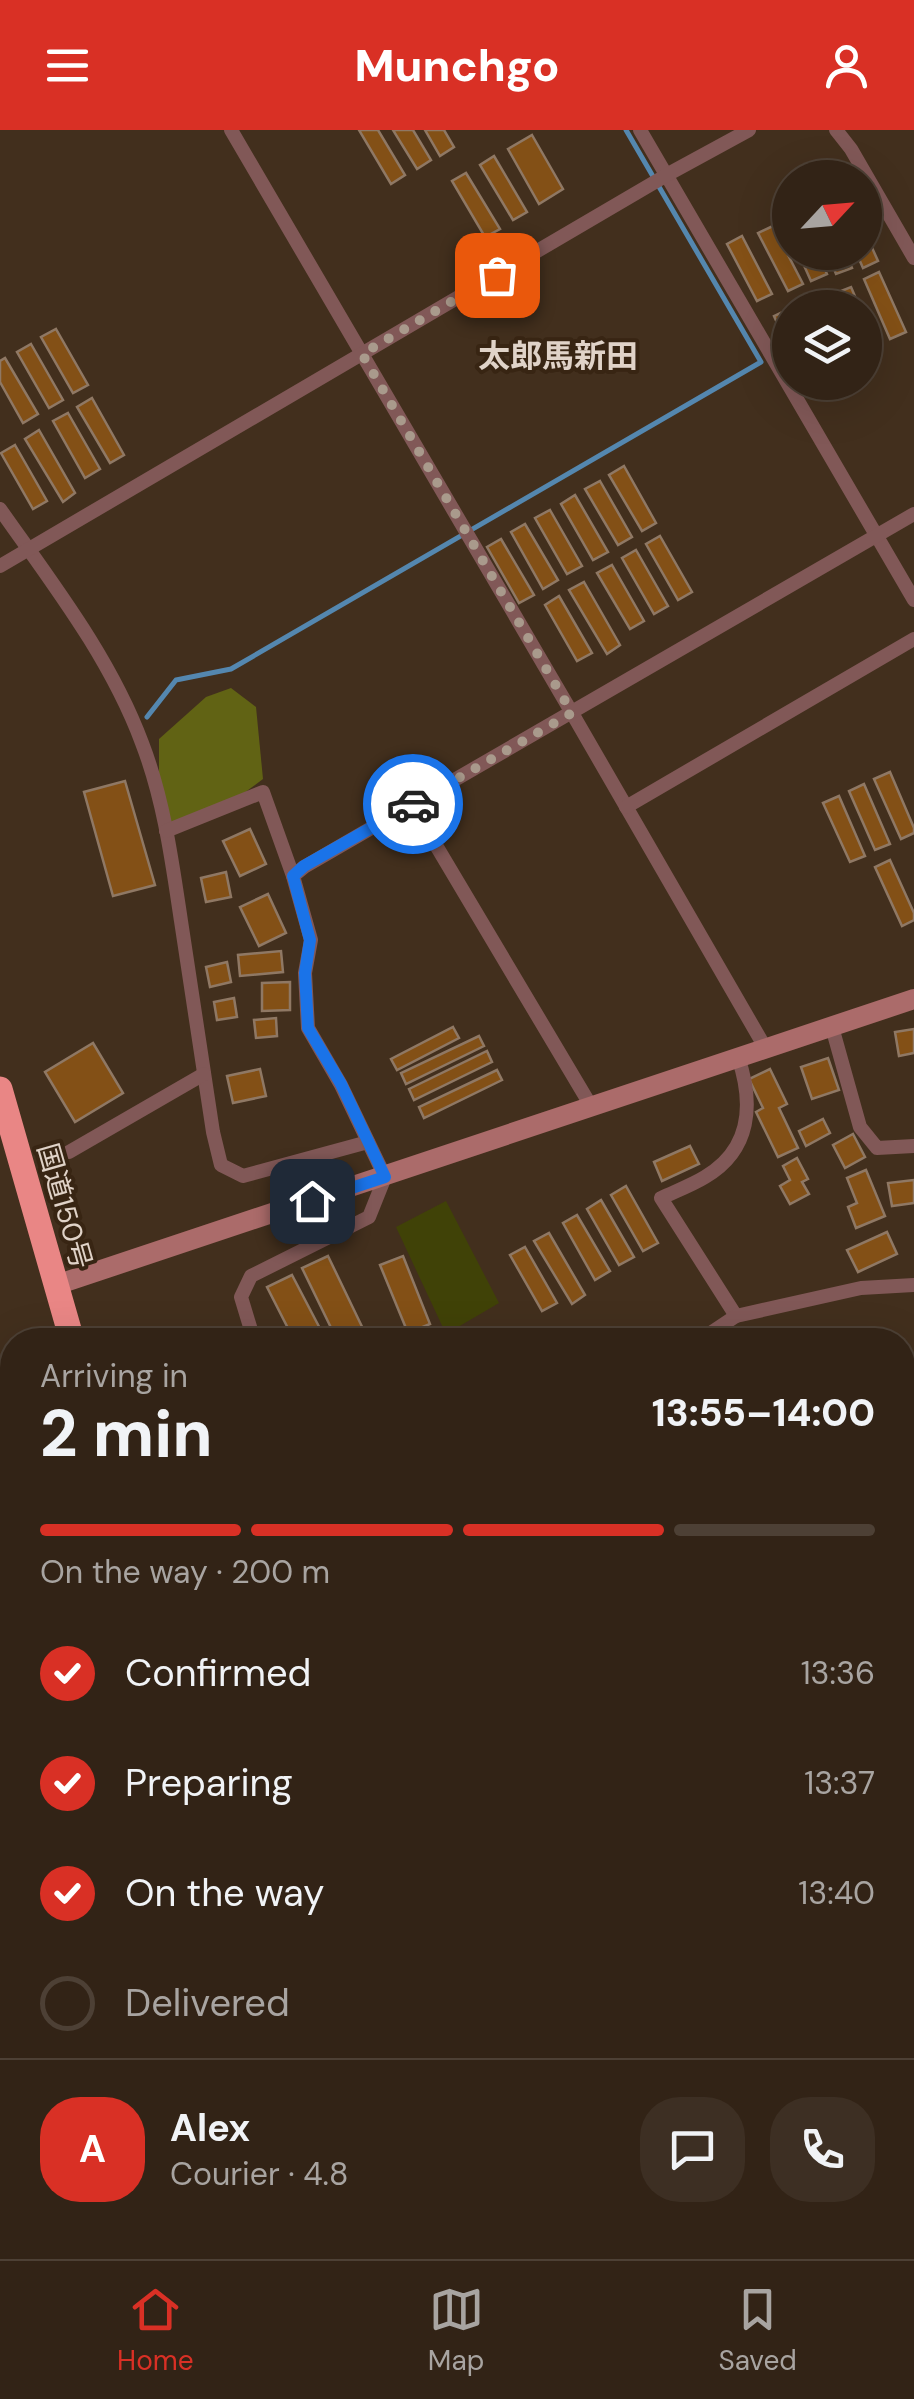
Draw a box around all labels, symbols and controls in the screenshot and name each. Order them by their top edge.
text: Munchgo [354,36,560,95]
icon: menu [40,38,95,93]
icon: person [819,38,874,93]
north arrow [772,160,882,270]
map controls [772,160,882,400]
pin [455,233,540,318]
icon: bag [470,248,525,303]
button: layers [772,290,882,400]
district label: 太郎馬新田 [478,335,638,377]
courier [363,754,463,854]
icon: car [386,777,441,832]
street label: 国道150号 [29,1139,100,1273]
pin [270,1159,355,1244]
icon: home [285,1174,340,1229]
text: Arriving in [40,1355,188,1397]
text: 13:55–14:00 [652,1388,875,1438]
text: 2 min [40,1392,213,1476]
text: On the way · 200 m [40,1551,330,1593]
icon: check [40,1646,95,1701]
text: Confirmed [125,1648,311,1698]
text: 13:36 [801,1652,875,1694]
icon: check [40,1756,95,1811]
text: Preparing [125,1758,293,1808]
text: 13:37 [804,1762,875,1804]
icon: check [40,1866,95,1921]
text: On the way [125,1868,324,1918]
text: 13:40 [798,1872,875,1914]
text: Delivered [125,1978,290,2028]
button: chat [640,2097,745,2202]
button: phone [770,2097,875,2202]
text: Alex [170,2103,250,2153]
text: A [79,2124,106,2174]
text: Courier · 4.8 [170,2153,348,2195]
tab: Home [117,2282,194,2379]
tab: Map [428,2282,484,2379]
tab: Saved [718,2282,797,2379]

